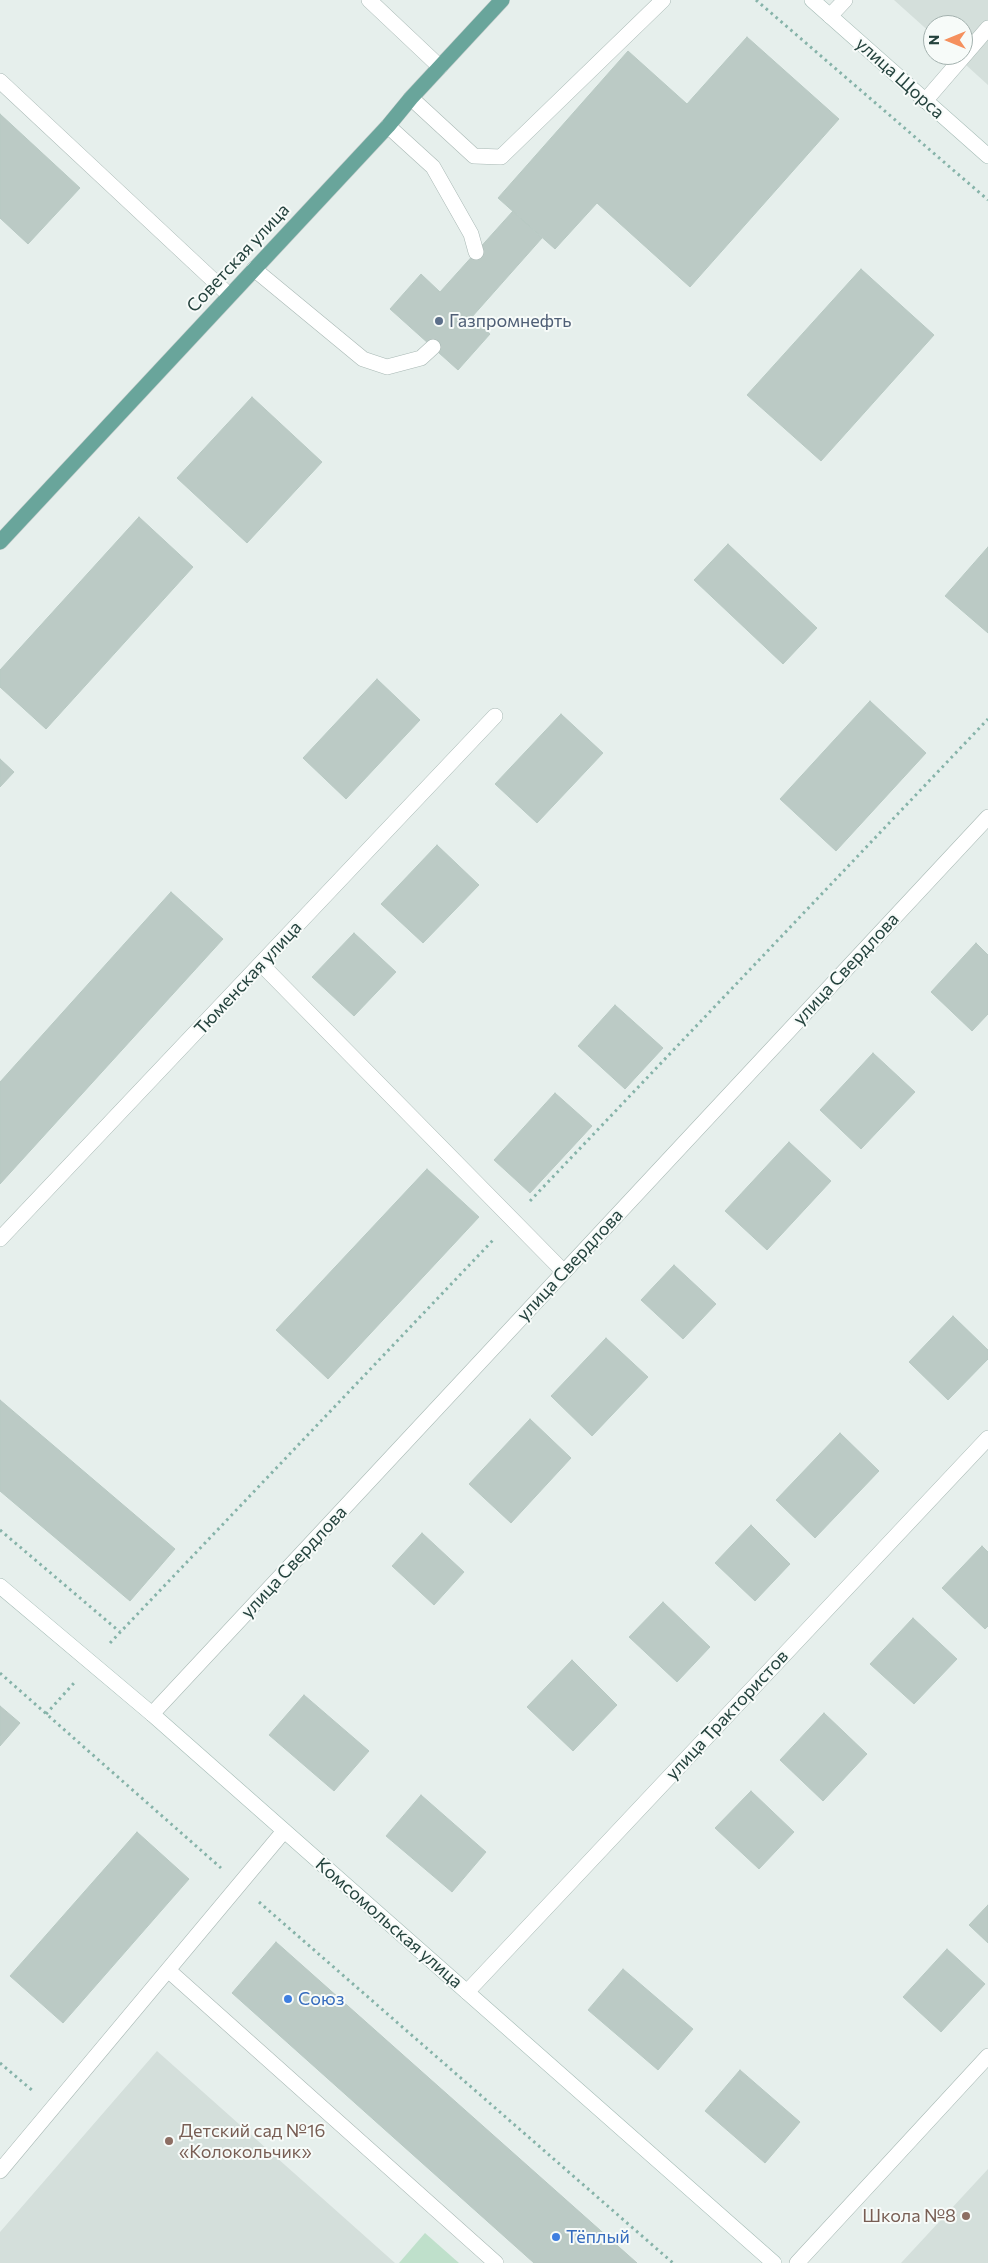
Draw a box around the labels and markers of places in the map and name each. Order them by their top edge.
place label: Газпромнефть [449,310,571,332]
marker: Газпромнефть [433,315,445,327]
place label: Союз [298,1988,345,2010]
marker: Союз [282,1993,294,2005]
place label: Детский сад №16 «Колокольчик» [179,2120,326,2162]
marker: Детский сад №16 «Колокольчик» [163,2135,175,2147]
place label: Школа №8 [862,2205,956,2227]
marker: Школа №8 [960,2210,972,2222]
place label: Тёплый [566,2226,630,2248]
marker: Тёплый [550,2231,562,2243]

